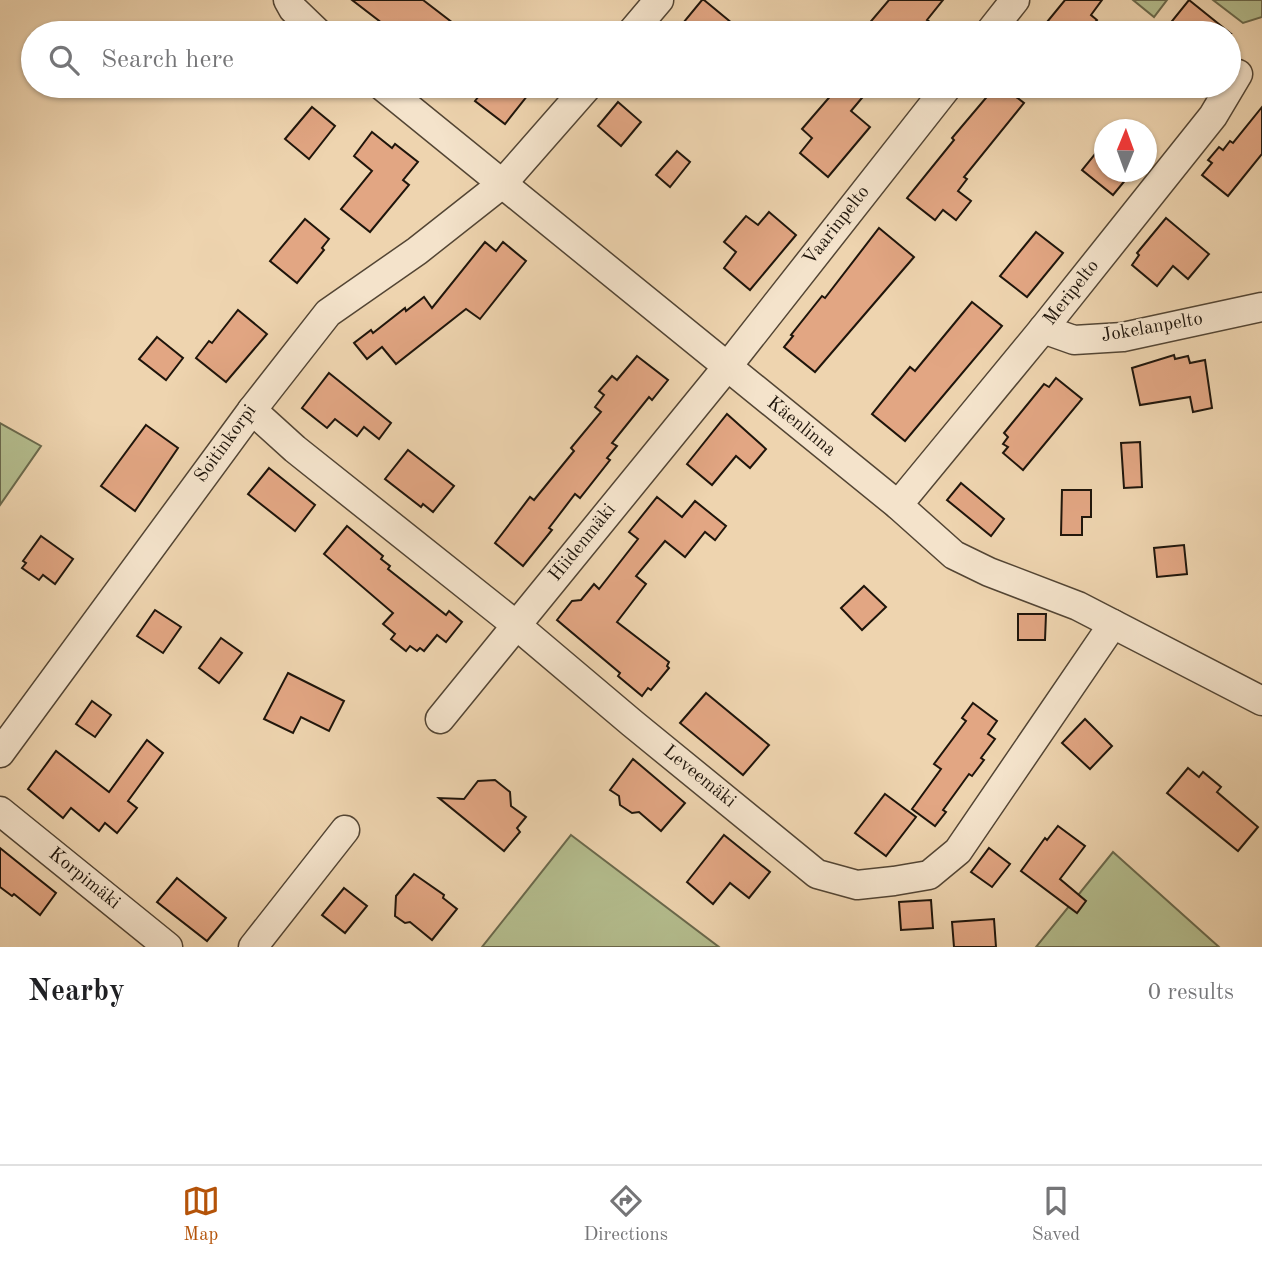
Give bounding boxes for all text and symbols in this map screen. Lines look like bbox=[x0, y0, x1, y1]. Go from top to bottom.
search box bbox=[21, 21, 1241, 98]
icon: search bbox=[45, 41, 83, 79]
text: Search here bbox=[101, 47, 234, 73]
north arrow bbox=[1094, 119, 1157, 182]
street label: Vaarinpelto bbox=[800, 183, 874, 269]
street label: Meripelto bbox=[1041, 257, 1103, 329]
street label: Jokelanpelto bbox=[1100, 310, 1204, 346]
street label: Käenlinna bbox=[763, 394, 840, 461]
street label: Soitinkorpi bbox=[192, 402, 260, 486]
street label: Hiidenmäki bbox=[546, 501, 620, 585]
street label: Leveemäki bbox=[659, 742, 739, 812]
street label: Korpimäki bbox=[45, 845, 123, 913]
text: Nearby bbox=[28, 977, 125, 1007]
text: 0 results bbox=[1148, 981, 1234, 1004]
tab: Map bbox=[182, 1182, 220, 1247]
tab: Directions bbox=[584, 1182, 668, 1247]
tab: Saved bbox=[1032, 1182, 1080, 1247]

